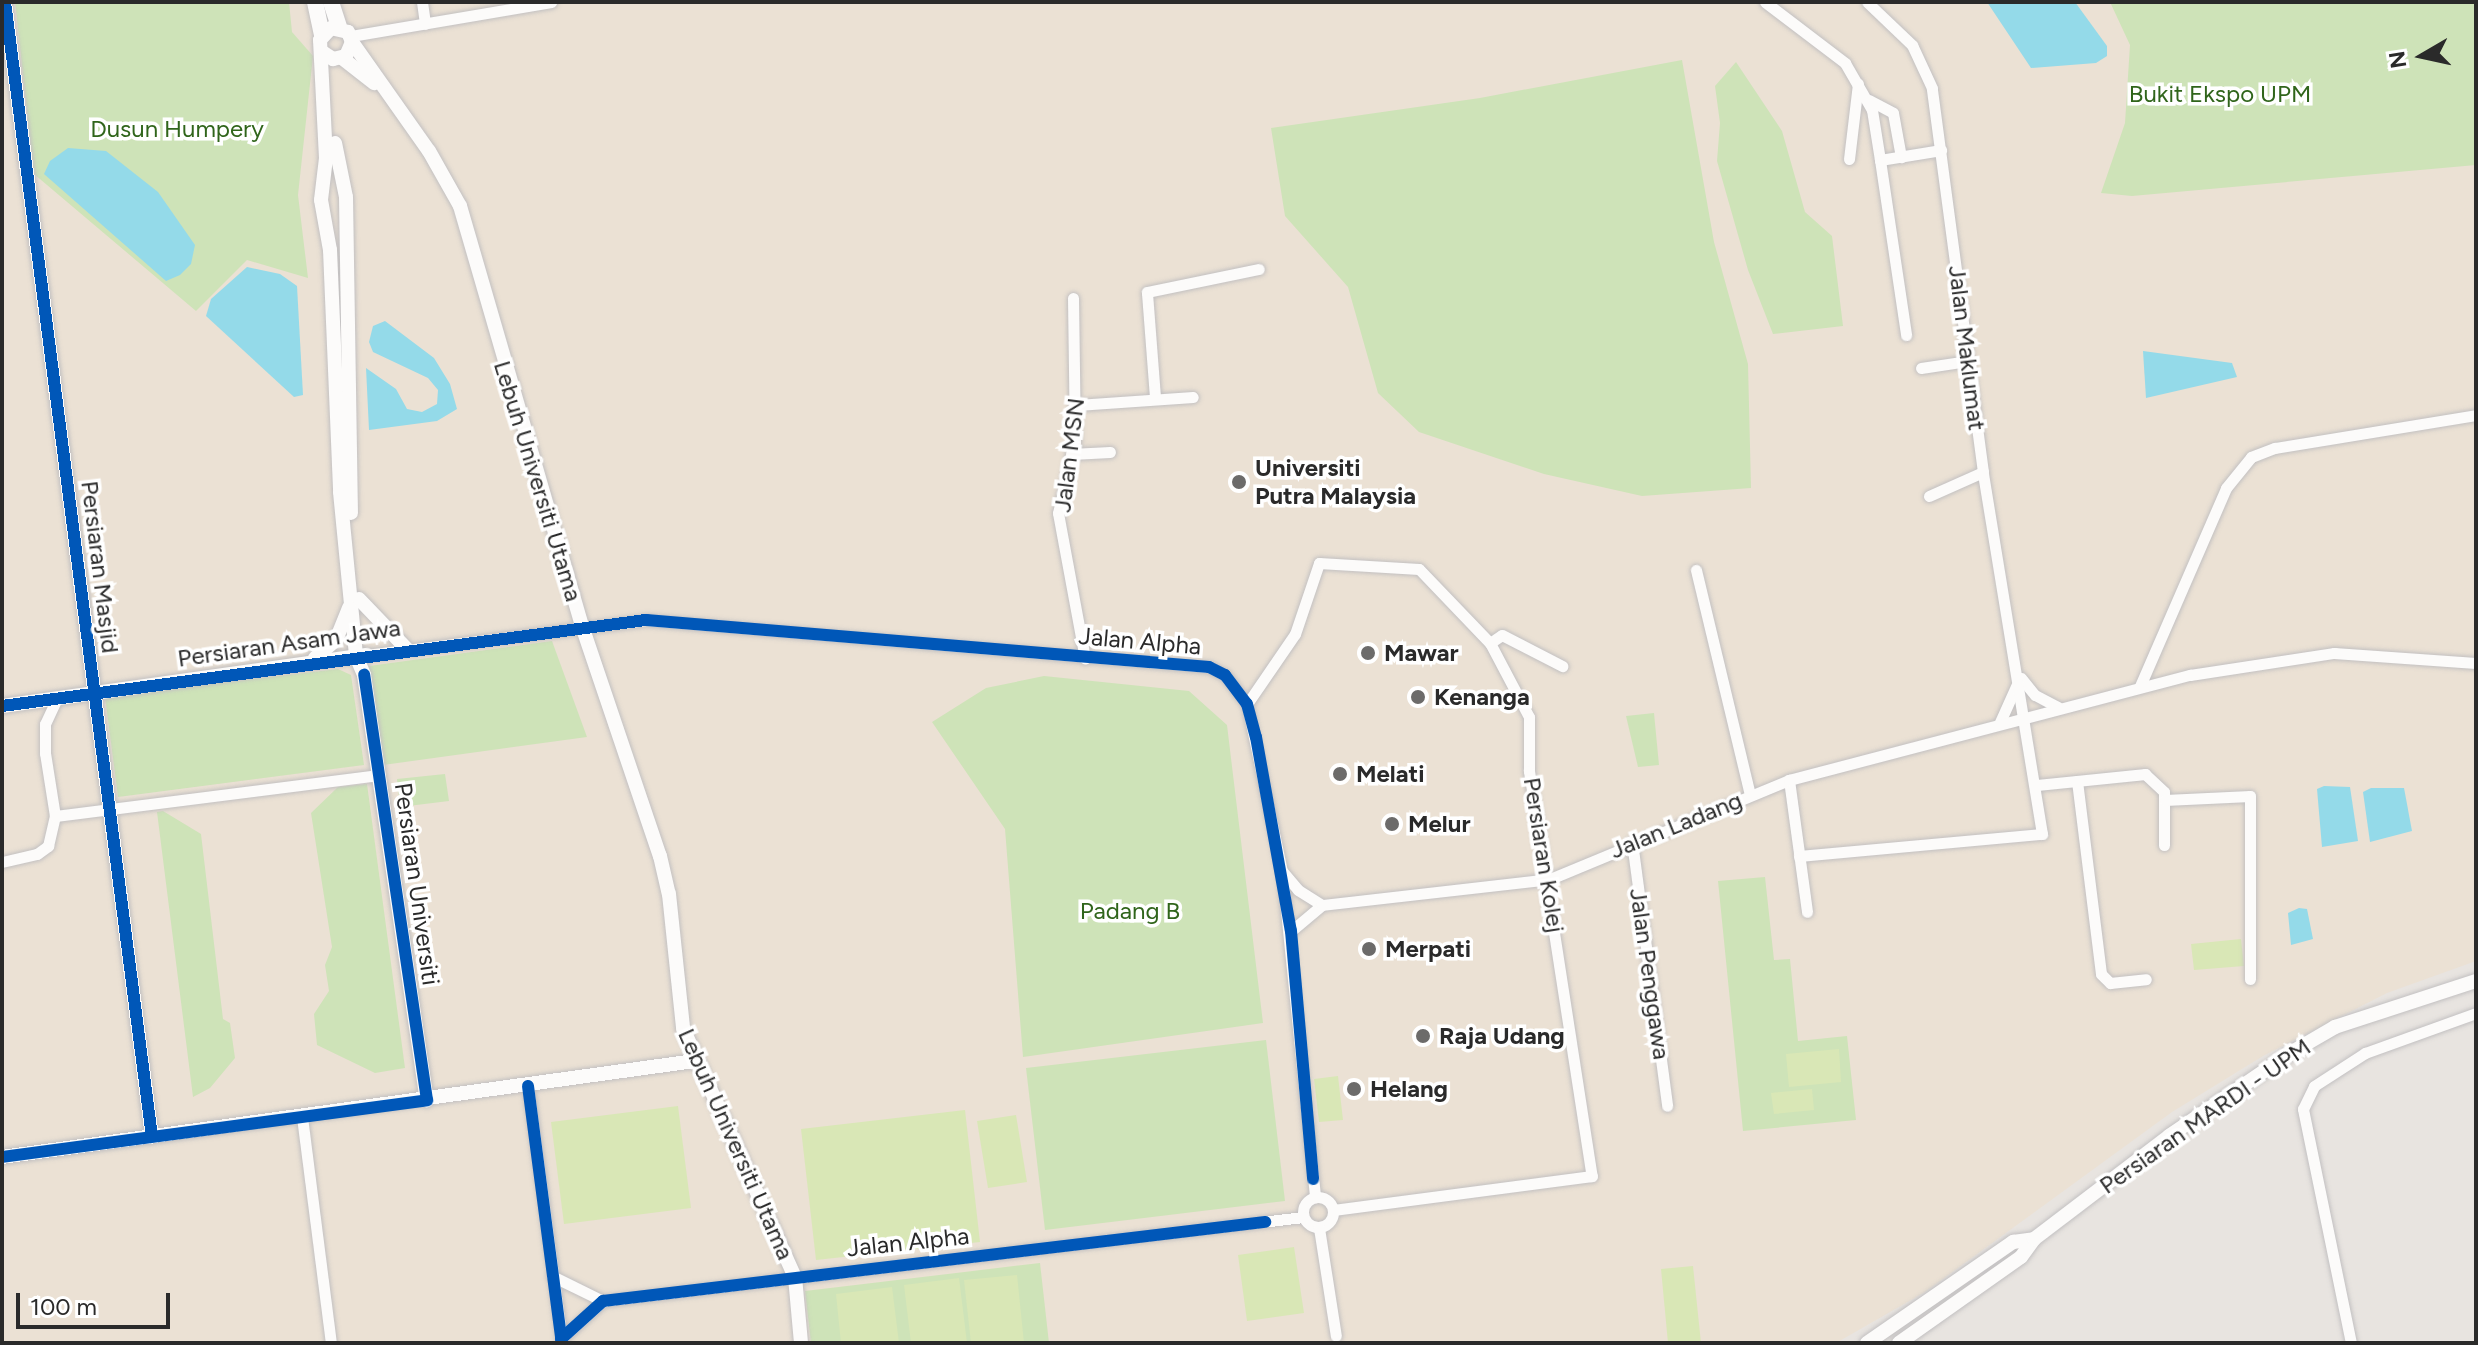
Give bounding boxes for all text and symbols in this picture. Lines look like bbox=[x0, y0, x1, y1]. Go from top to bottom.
north arrow bbox=[2382, 16, 2462, 96]
text: N bbox=[2383, 49, 2412, 70]
park label: Bukit Ekspo UPM bbox=[2129, 80, 2311, 108]
park label: Dusun Humpery bbox=[90, 115, 264, 143]
street label: Jalan Maklumat bbox=[1943, 264, 1991, 432]
street label: Lebuh Universiti Utama bbox=[488, 357, 588, 605]
street label: Jalan MSN bbox=[1048, 396, 1090, 514]
place label: Universiti Putra Malaysia bbox=[1255, 454, 1416, 510]
marker: Universiti Putra Malaysia bbox=[1230, 473, 1248, 491]
street label: Persiaran Masjid bbox=[75, 479, 125, 655]
street label: Persiaran Asam Jawa bbox=[176, 613, 402, 673]
street label: Jalan Alpha bbox=[1078, 621, 1202, 661]
place label: Mawar bbox=[1384, 639, 1459, 667]
marker: Mawar bbox=[1359, 644, 1377, 662]
place label: Kenanga bbox=[1434, 683, 1530, 711]
marker: Kenanga bbox=[1409, 688, 1427, 706]
place label: Melati bbox=[1356, 760, 1424, 788]
marker: Melati bbox=[1331, 765, 1349, 783]
street label: Persiaran Kolej bbox=[1518, 775, 1570, 935]
street label: Persiaran Universiti bbox=[389, 781, 445, 987]
street label: Jalan Ladang bbox=[1606, 785, 1746, 865]
place label: Melur bbox=[1408, 810, 1470, 838]
marker: Melur bbox=[1383, 815, 1401, 833]
street label: Jalan Penggawa bbox=[1624, 887, 1676, 1061]
park label: Padang B bbox=[1080, 897, 1180, 925]
place label: Merpati bbox=[1385, 935, 1471, 963]
marker: Merpati bbox=[1360, 940, 1378, 958]
place label: Raja Udang bbox=[1439, 1022, 1565, 1050]
street label: Lebuh Universiti Utama bbox=[672, 1024, 800, 1264]
marker: Raja Udang bbox=[1414, 1027, 1432, 1045]
street label: Persiaran MARDI - UPM bbox=[2094, 1032, 2316, 1200]
place label: Helang bbox=[1370, 1075, 1448, 1103]
marker: Helang bbox=[1345, 1080, 1363, 1098]
street label: Jalan Alpha bbox=[845, 1221, 971, 1263]
scale bar bbox=[20, 1277, 174, 1327]
text: 100 m bbox=[30, 1292, 97, 1321]

